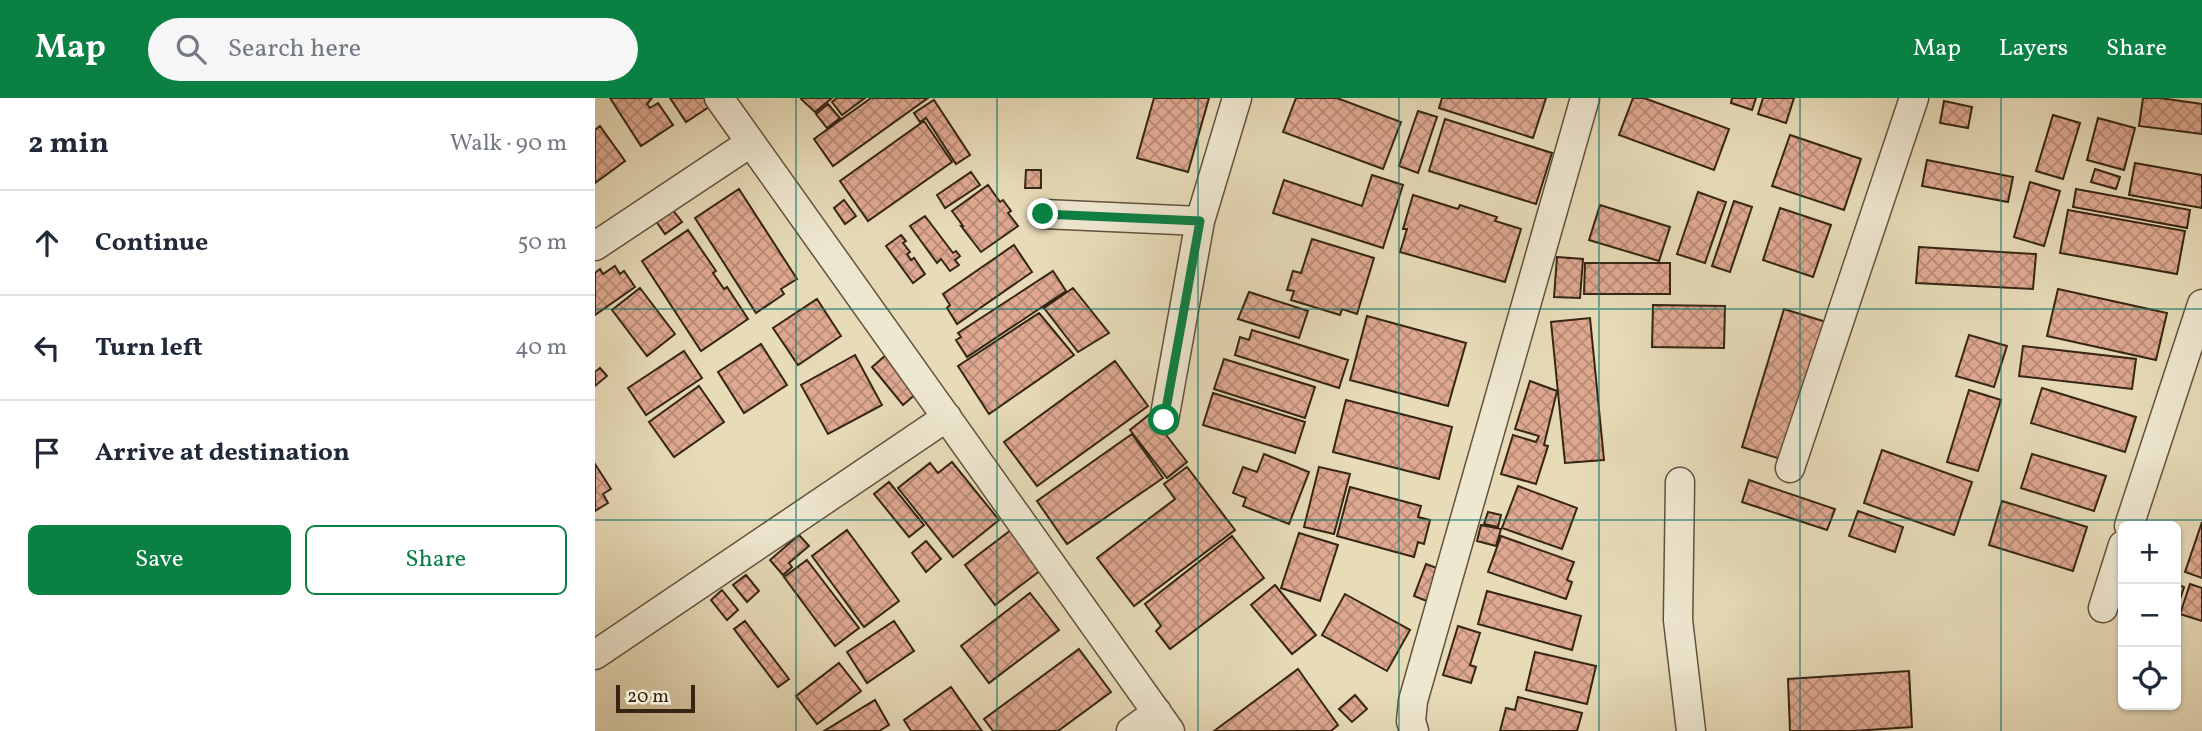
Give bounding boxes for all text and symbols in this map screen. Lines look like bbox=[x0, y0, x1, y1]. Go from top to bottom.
search box bbox=[148, 18, 638, 81]
text: Map bbox=[35, 26, 106, 72]
icon: search bbox=[172, 30, 210, 68]
text: Search here bbox=[228, 31, 361, 67]
text: Map bbox=[1913, 32, 1961, 66]
text: Layers bbox=[1999, 32, 2068, 66]
text: Share bbox=[2106, 32, 2167, 66]
text: 2 min bbox=[28, 123, 109, 165]
text: Walk · 90 m bbox=[450, 128, 567, 160]
route end bbox=[1027, 198, 1058, 229]
icon: ahead bbox=[28, 224, 66, 262]
text: Continue bbox=[95, 225, 208, 261]
text: 50 m bbox=[518, 227, 567, 259]
icon: left bbox=[28, 329, 66, 367]
text: Turn left bbox=[95, 330, 203, 366]
text: 40 m bbox=[515, 332, 567, 364]
route start bbox=[1148, 404, 1179, 435]
icon: arrive bbox=[28, 434, 66, 472]
text: Arrive at destination bbox=[95, 435, 350, 471]
map controls bbox=[2118, 521, 2181, 710]
button: + bbox=[2118, 521, 2181, 584]
button: Save bbox=[28, 525, 291, 595]
button: Share bbox=[305, 525, 567, 595]
button: − bbox=[2118, 584, 2181, 647]
button: locate bbox=[2118, 647, 2181, 710]
scale bar bbox=[616, 682, 695, 714]
text: 20 m bbox=[627, 684, 669, 710]

